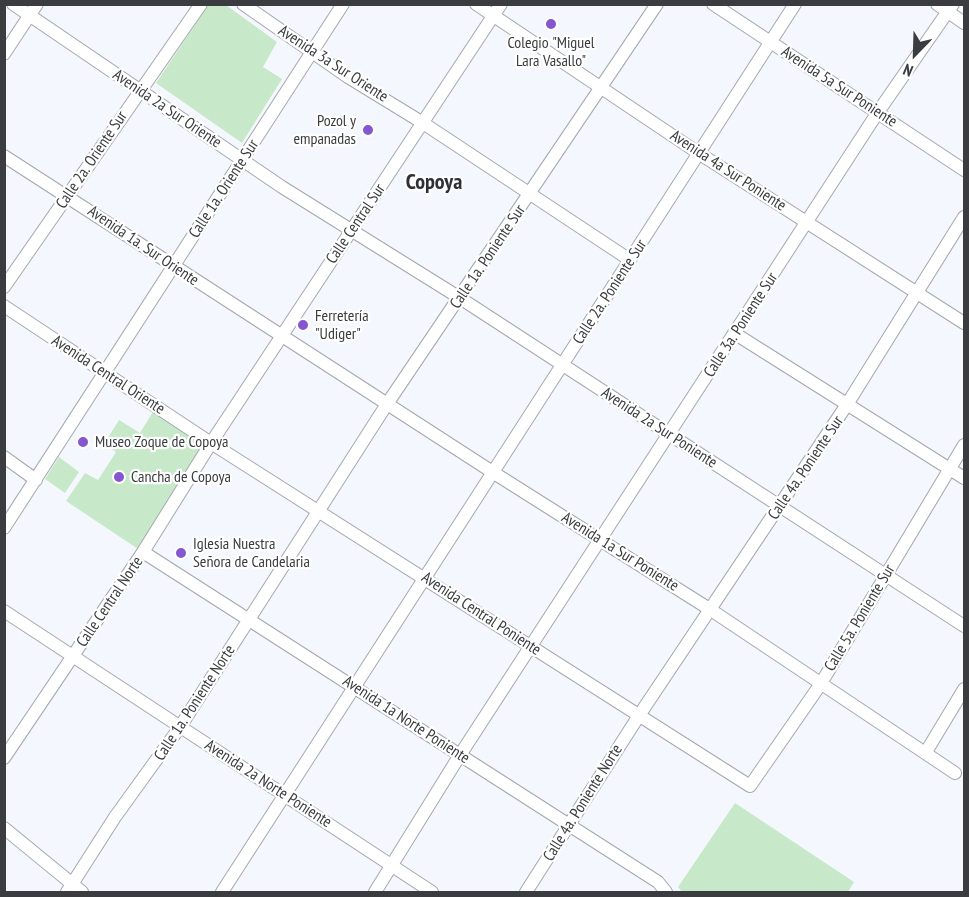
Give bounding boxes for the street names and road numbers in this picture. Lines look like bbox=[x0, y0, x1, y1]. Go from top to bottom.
street label: Avenida 3a Sur Oriente bbox=[275, 21, 391, 107]
street label: Avenida 5a Sur Poniente bbox=[777, 42, 901, 132]
street label: Avenida 2a Sur Oriente bbox=[109, 66, 225, 152]
street label: Calle 2a. Oriente Sur bbox=[52, 108, 132, 212]
street label: Avenida 4a Sur Poniente bbox=[666, 126, 790, 216]
street label: Calle 1a. Oriente Sur bbox=[185, 136, 263, 242]
street label: Calle Central Sur bbox=[322, 181, 390, 267]
street label: Calle 1a. Poniente Sur bbox=[446, 201, 530, 313]
street label: Avenida 1a. Sur Oriente bbox=[84, 202, 202, 290]
street label: Calle 2a. Poniente Sur bbox=[569, 236, 651, 348]
street label: Calle 3a. Poniente Sur bbox=[700, 269, 782, 381]
street label: Avenida Central Oriente bbox=[48, 331, 168, 419]
street label: Avenida 2a Sur Poniente bbox=[597, 383, 721, 473]
street label: Calle 4a. Poniente Sur bbox=[764, 412, 848, 524]
street label: Avenida 1a Sur Poniente bbox=[558, 508, 682, 596]
street label: Calle Central Norte bbox=[73, 553, 147, 651]
street label: Calle 5a. Poniente Sur bbox=[821, 561, 899, 675]
street label: Avenida Central Poniente bbox=[418, 568, 544, 660]
street label: Calle 1a. Poniente Norte bbox=[150, 642, 240, 764]
street label: Avenida 1a Norte Poniente bbox=[339, 672, 473, 768]
street label: Avenida 2a Norte Poniente bbox=[201, 736, 335, 832]
street label: Calle 4a. Poniente Norte bbox=[539, 741, 627, 865]

